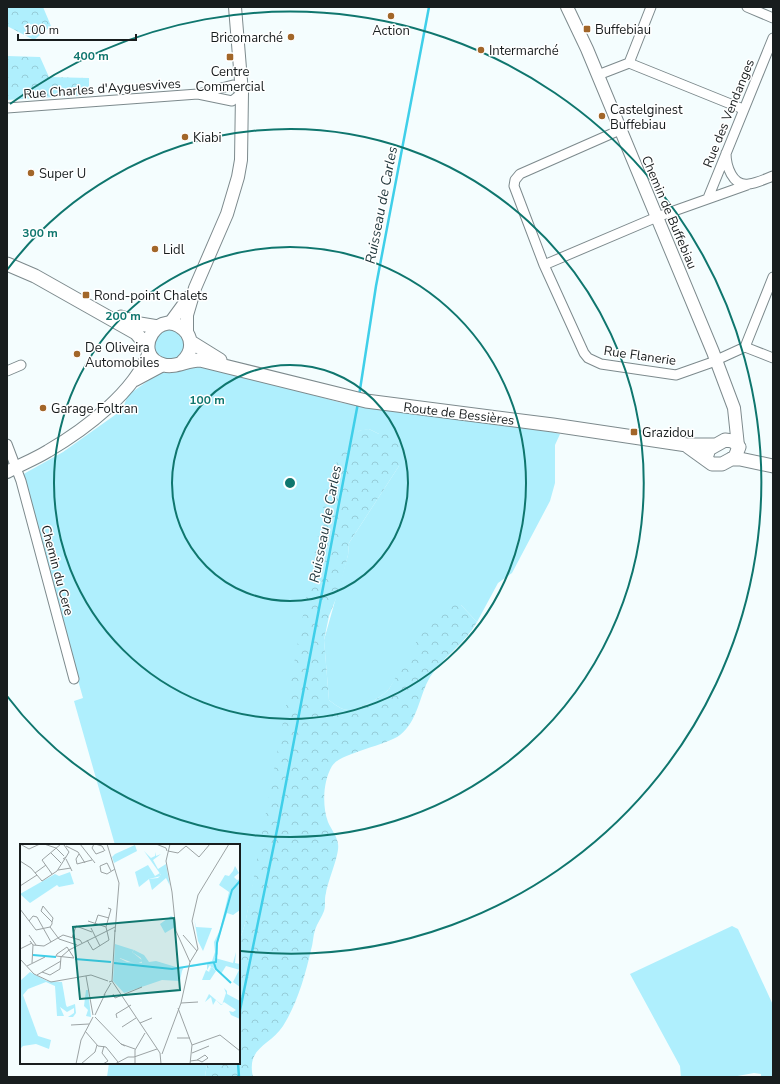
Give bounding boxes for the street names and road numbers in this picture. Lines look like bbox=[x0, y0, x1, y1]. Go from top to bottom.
street label: Rue des Vendanges bbox=[699, 56, 759, 170]
street label: Rue Charles d'Ayguesvives bbox=[23, 75, 181, 103]
street label: Chemin de Buffebiau bbox=[637, 153, 701, 272]
street label: Rue Flanerie bbox=[602, 342, 677, 370]
street label: Route de Bessières bbox=[402, 398, 515, 430]
street label: Chemin du Cere bbox=[36, 523, 78, 618]

